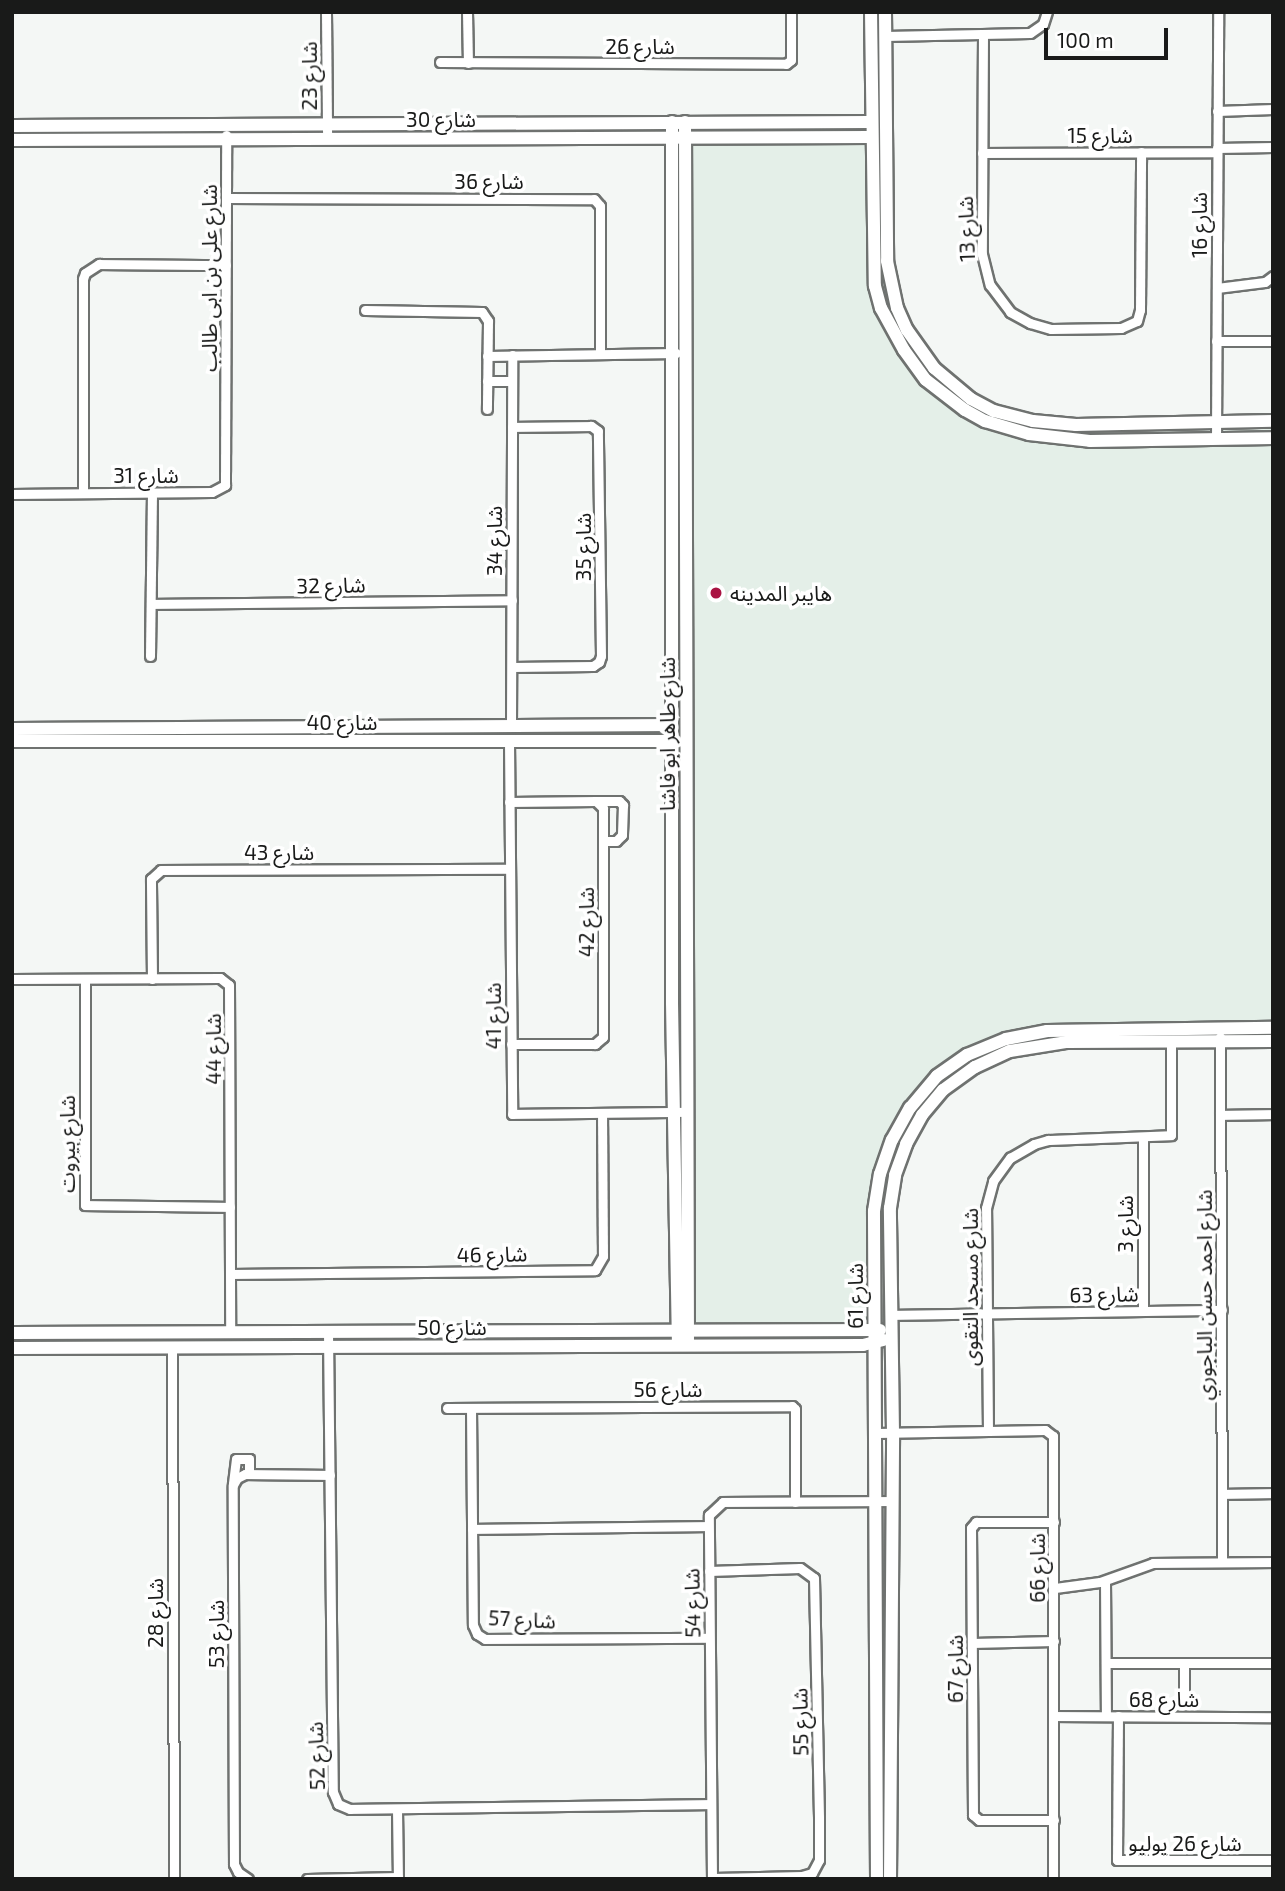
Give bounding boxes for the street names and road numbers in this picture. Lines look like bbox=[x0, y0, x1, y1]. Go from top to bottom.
street label: شارع 26 bbox=[605, 33, 675, 59]
street label: شارع 23 bbox=[296, 41, 322, 111]
street label: شارع 30 bbox=[406, 106, 476, 132]
street label: شارع 15 bbox=[1067, 122, 1133, 148]
street label: شارع 36 bbox=[454, 168, 524, 194]
street label: شارع على بن ابى طالب bbox=[196, 184, 222, 372]
street label: شارع 16 bbox=[1186, 192, 1212, 258]
street label: شارع 13 bbox=[952, 196, 980, 262]
street label: شارع 31 bbox=[113, 462, 179, 488]
street label: شارع 34 bbox=[481, 506, 507, 576]
street label: شارع 35 bbox=[570, 513, 596, 581]
street label: شارع 32 bbox=[296, 572, 366, 598]
street label: شارع طاهر ابو فاشا bbox=[654, 657, 680, 811]
street label: شارع 40 bbox=[306, 709, 378, 735]
street label: شارع 43 bbox=[244, 839, 314, 865]
street label: شارع 42 bbox=[573, 887, 599, 957]
street label: شارع 41 bbox=[480, 983, 506, 1049]
street label: شارع 44 bbox=[200, 1013, 226, 1085]
street label: شارع بيروت bbox=[54, 1095, 80, 1193]
street label: شارع احمد حسن الباجوري bbox=[1191, 1190, 1217, 1400]
street label: شارع 3 bbox=[1112, 1195, 1138, 1253]
street label: شارع مسجد التقوى bbox=[957, 1208, 983, 1366]
street label: شارع 46 bbox=[457, 1241, 527, 1267]
street label: شارع 61 bbox=[842, 1263, 868, 1329]
street label: شارع 63 bbox=[1069, 1281, 1139, 1307]
street label: شارع 50 bbox=[417, 1314, 487, 1340]
street label: شارع 56 bbox=[634, 1376, 702, 1402]
street label: شارع 66 bbox=[1024, 1533, 1050, 1603]
street label: شارع 54 bbox=[679, 1568, 705, 1638]
street label: شارع 28 bbox=[142, 1578, 168, 1648]
street label: شارع 53 bbox=[203, 1600, 229, 1668]
street label: شارع 57 bbox=[488, 1605, 556, 1633]
street label: شارع 67 bbox=[942, 1635, 968, 1703]
street label: شارع 68 bbox=[1129, 1686, 1199, 1712]
street label: شارع 55 bbox=[787, 1688, 813, 1756]
street label: شارع 52 bbox=[302, 1721, 330, 1791]
street label: شارع 26 يوليو bbox=[1128, 1830, 1242, 1856]

